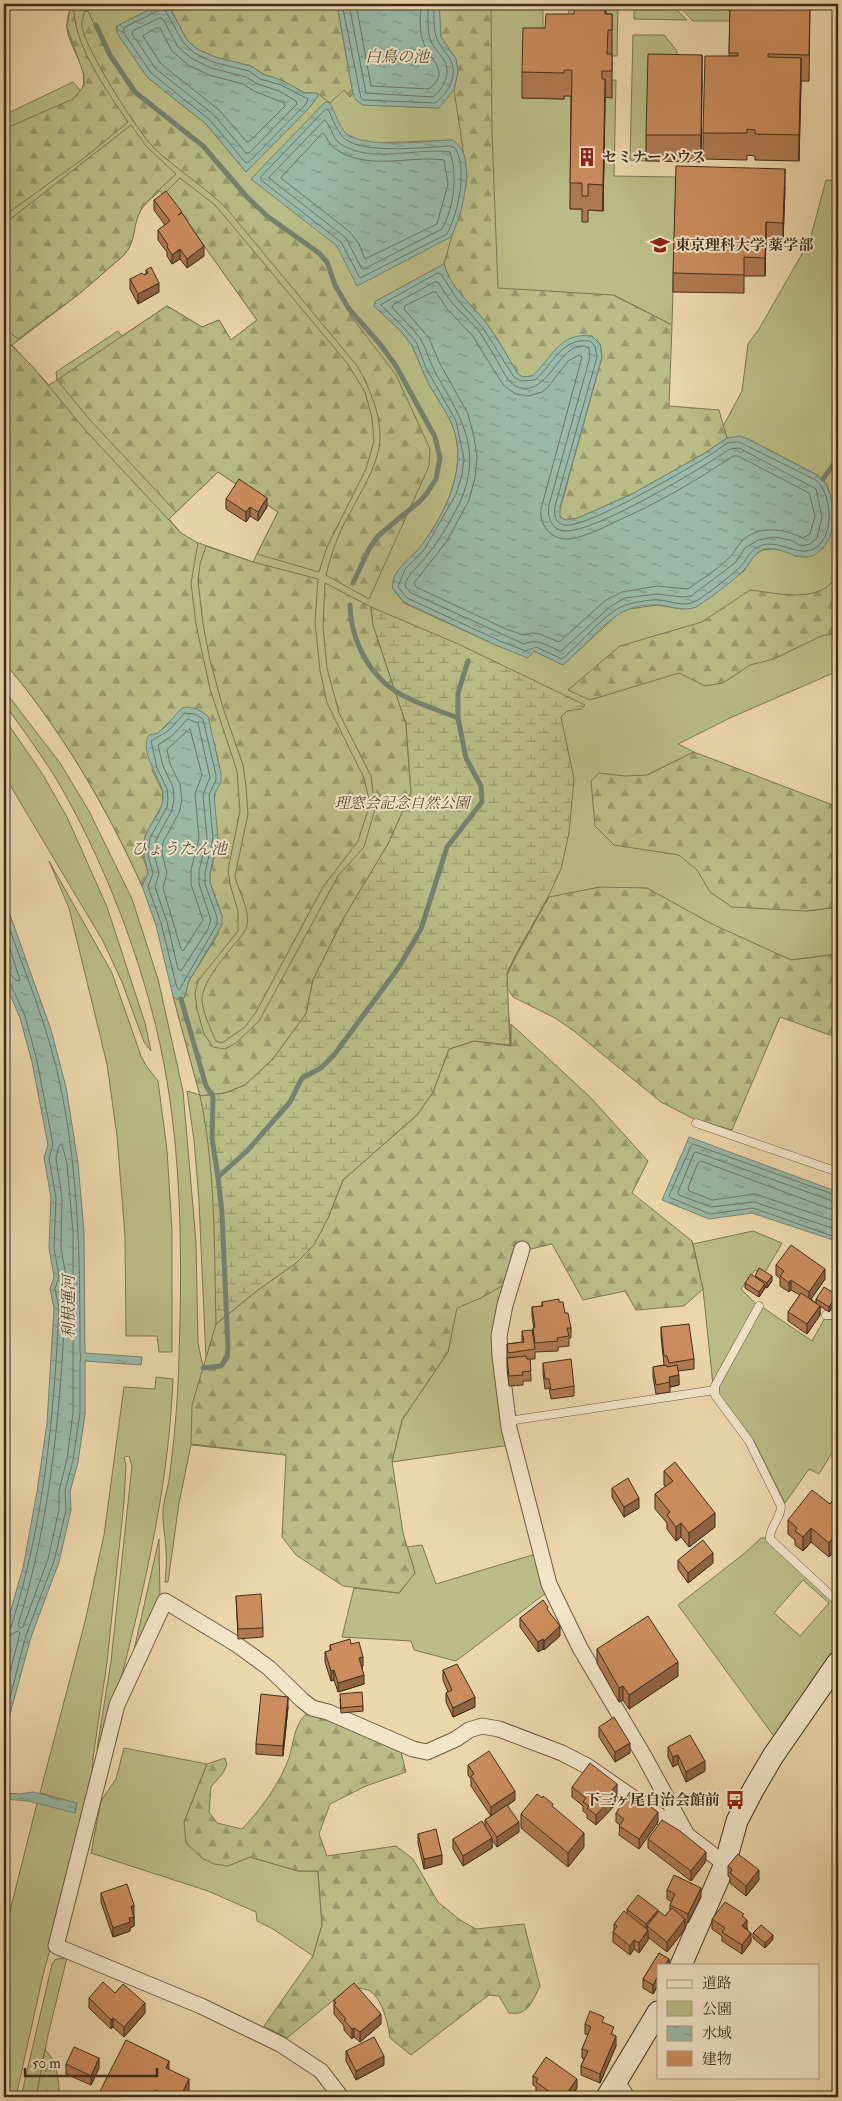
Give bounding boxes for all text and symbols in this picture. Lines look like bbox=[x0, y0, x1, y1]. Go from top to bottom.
water label: 白鳥の池 bbox=[365, 47, 431, 67]
building icon: セミナーハウス bbox=[576, 146, 598, 168]
place label: セミナーハウス bbox=[602, 148, 706, 167]
school or university icon: 東京理科大学 薬学部 bbox=[649, 234, 671, 256]
place label: 東京理科大学 薬学部 bbox=[675, 236, 814, 255]
park label: 理窓会記念自然公園 bbox=[334, 794, 472, 813]
water label: ひょうたん池 bbox=[131, 839, 229, 859]
water label: 利根運河 bbox=[59, 1272, 79, 1339]
bus stop icon: 下三ヶ尾自治会館前 bbox=[724, 1789, 746, 1811]
place label: 下三ヶ尾自治会館前 bbox=[585, 1791, 720, 1810]
legend bbox=[657, 1964, 820, 2078]
text: 道路 bbox=[702, 1974, 732, 1993]
text: 公園 bbox=[702, 2000, 732, 2019]
text: 水域 bbox=[702, 2024, 732, 2043]
scale bar bbox=[25, 2046, 158, 2078]
text: 建物 bbox=[702, 2050, 732, 2069]
text: 50 m bbox=[32, 2054, 61, 2073]

